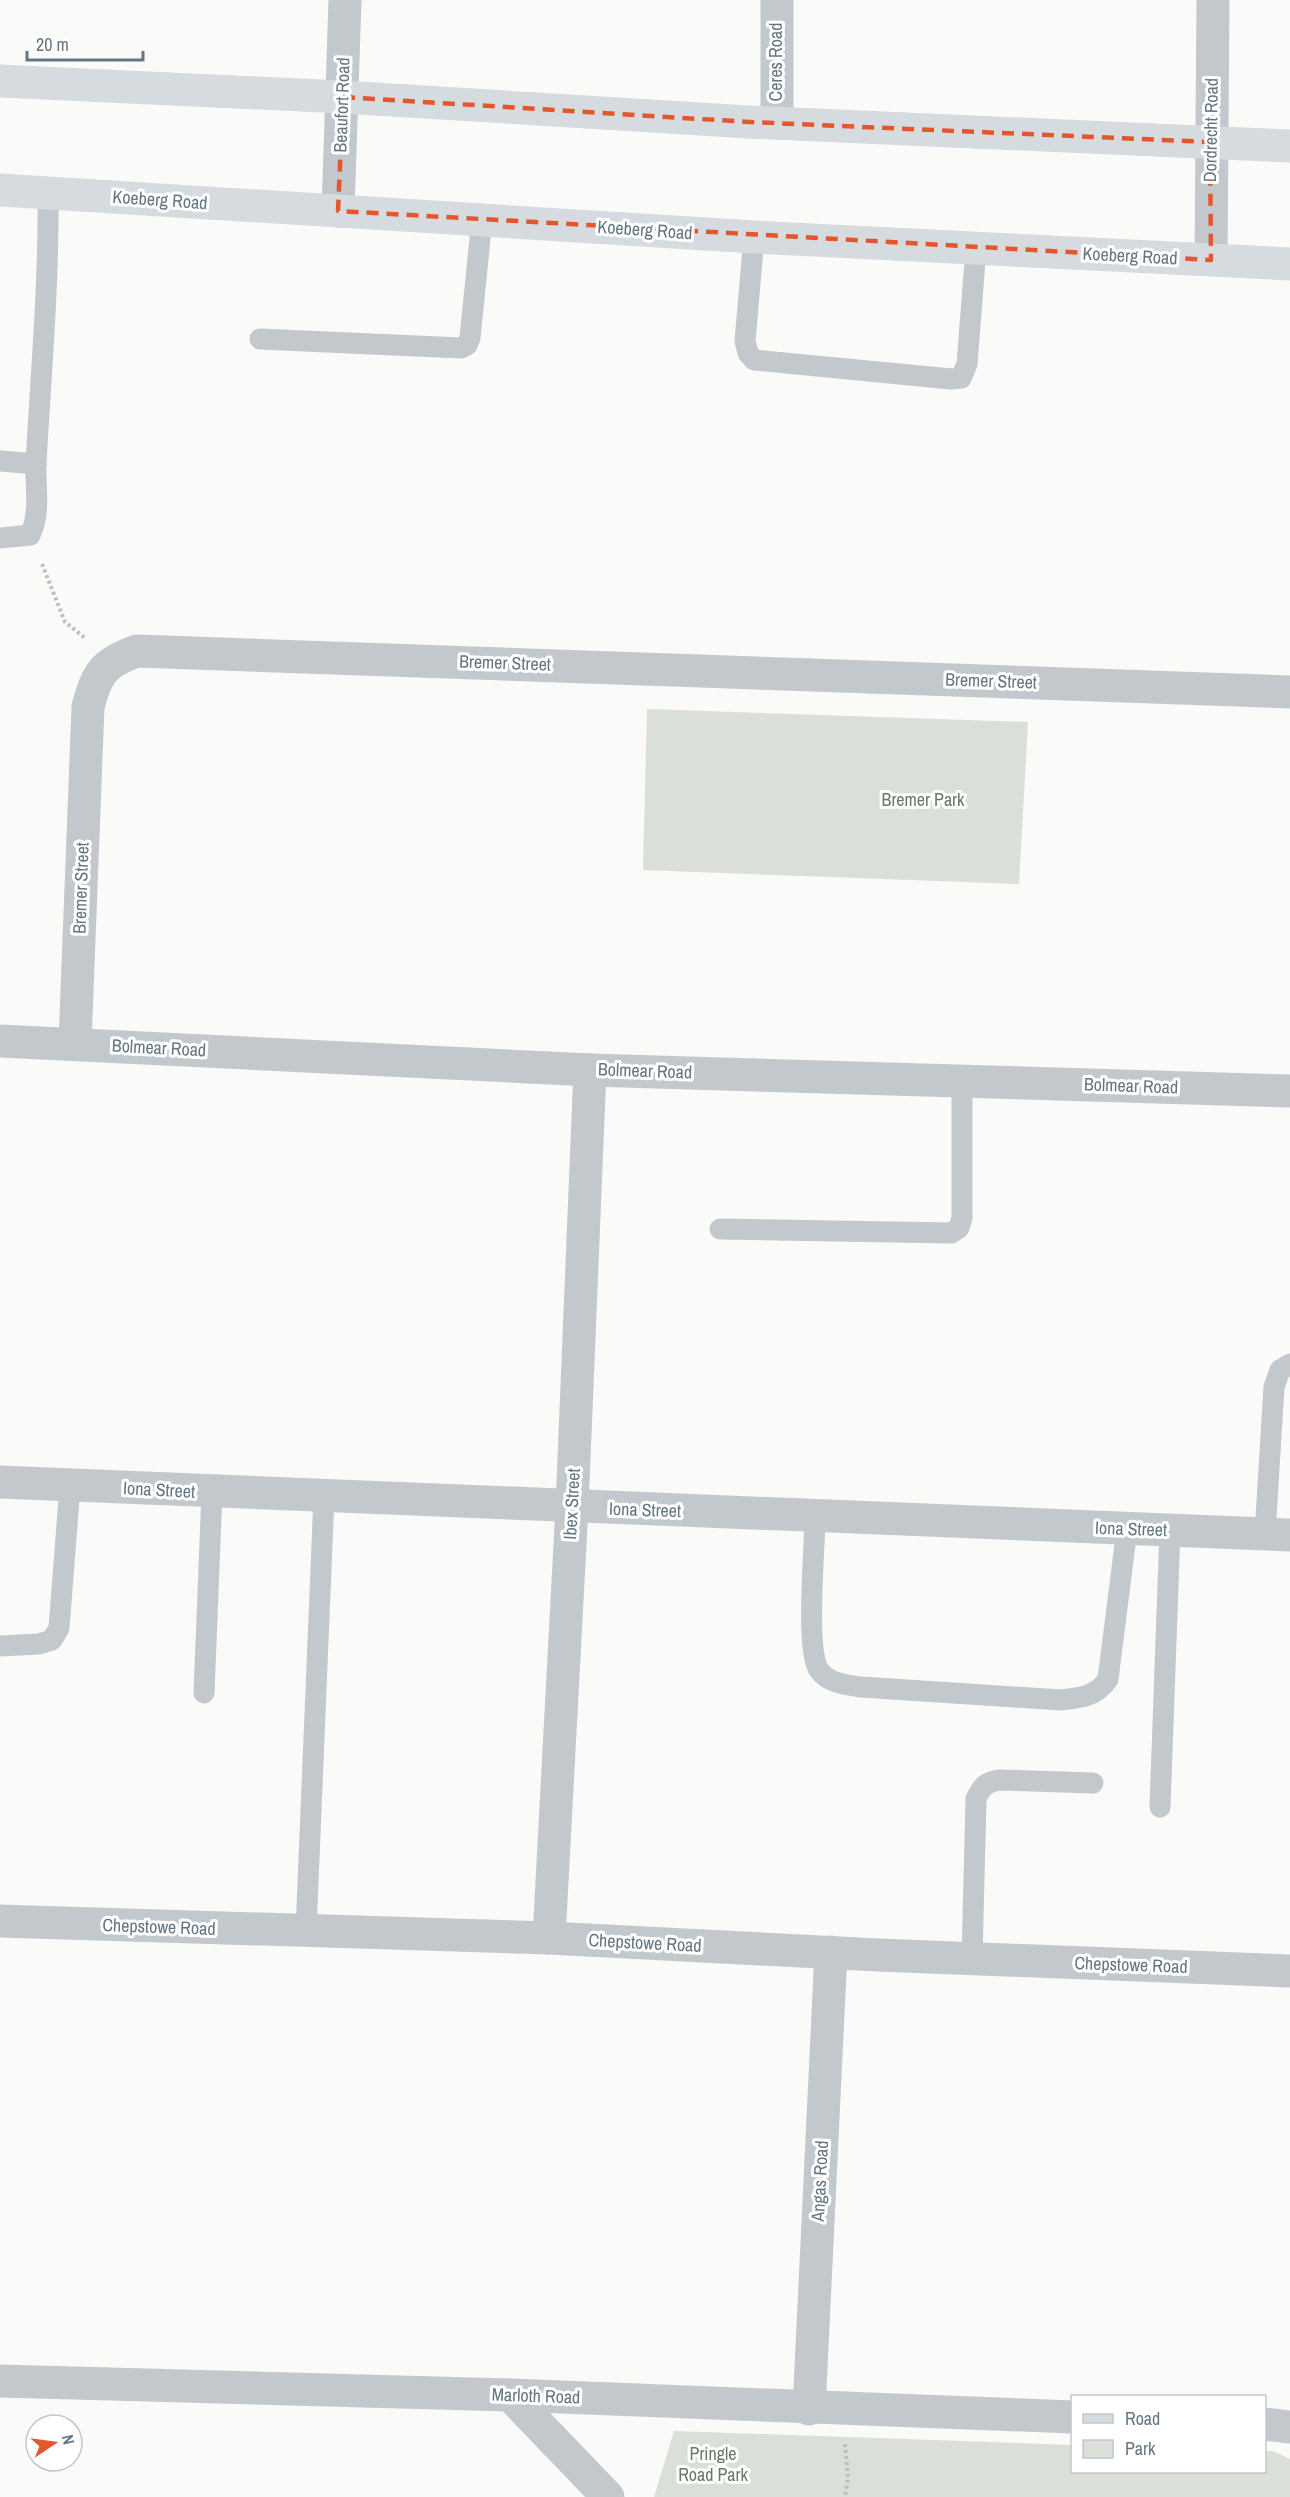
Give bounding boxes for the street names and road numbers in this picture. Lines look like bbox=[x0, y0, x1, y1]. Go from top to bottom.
street label: Ceres Road bbox=[763, 23, 788, 101]
street label: Beaufort Road bbox=[327, 57, 356, 153]
street label: Dordrecht Road bbox=[1197, 78, 1224, 182]
street label: Koeberg Road bbox=[112, 184, 208, 215]
street label: Koeberg Road bbox=[597, 214, 693, 245]
street label: Koeberg Road bbox=[1082, 241, 1178, 270]
street label: Bremer Street bbox=[459, 648, 551, 677]
street label: Bremer Street bbox=[945, 666, 1037, 695]
street label: Bremer Street bbox=[66, 842, 95, 934]
street label: Bolmear Road bbox=[111, 1033, 207, 1062]
street label: Bolmear Road bbox=[597, 1056, 693, 1085]
street label: Bolmear Road bbox=[1083, 1071, 1179, 1100]
street label: Ibex Street bbox=[557, 1468, 586, 1540]
street label: Iona Street bbox=[122, 1475, 196, 1504]
street label: Iona Street bbox=[608, 1496, 682, 1523]
street label: Iona Street bbox=[1094, 1515, 1168, 1542]
street label: Chepstowe Road bbox=[102, 1912, 216, 1941]
street label: Chepstowe Road bbox=[588, 1927, 702, 1958]
street label: Chepstowe Road bbox=[1074, 1950, 1188, 1979]
street label: Angas Road bbox=[805, 2140, 834, 2223]
street label: Marloth Road bbox=[491, 2381, 581, 2410]

